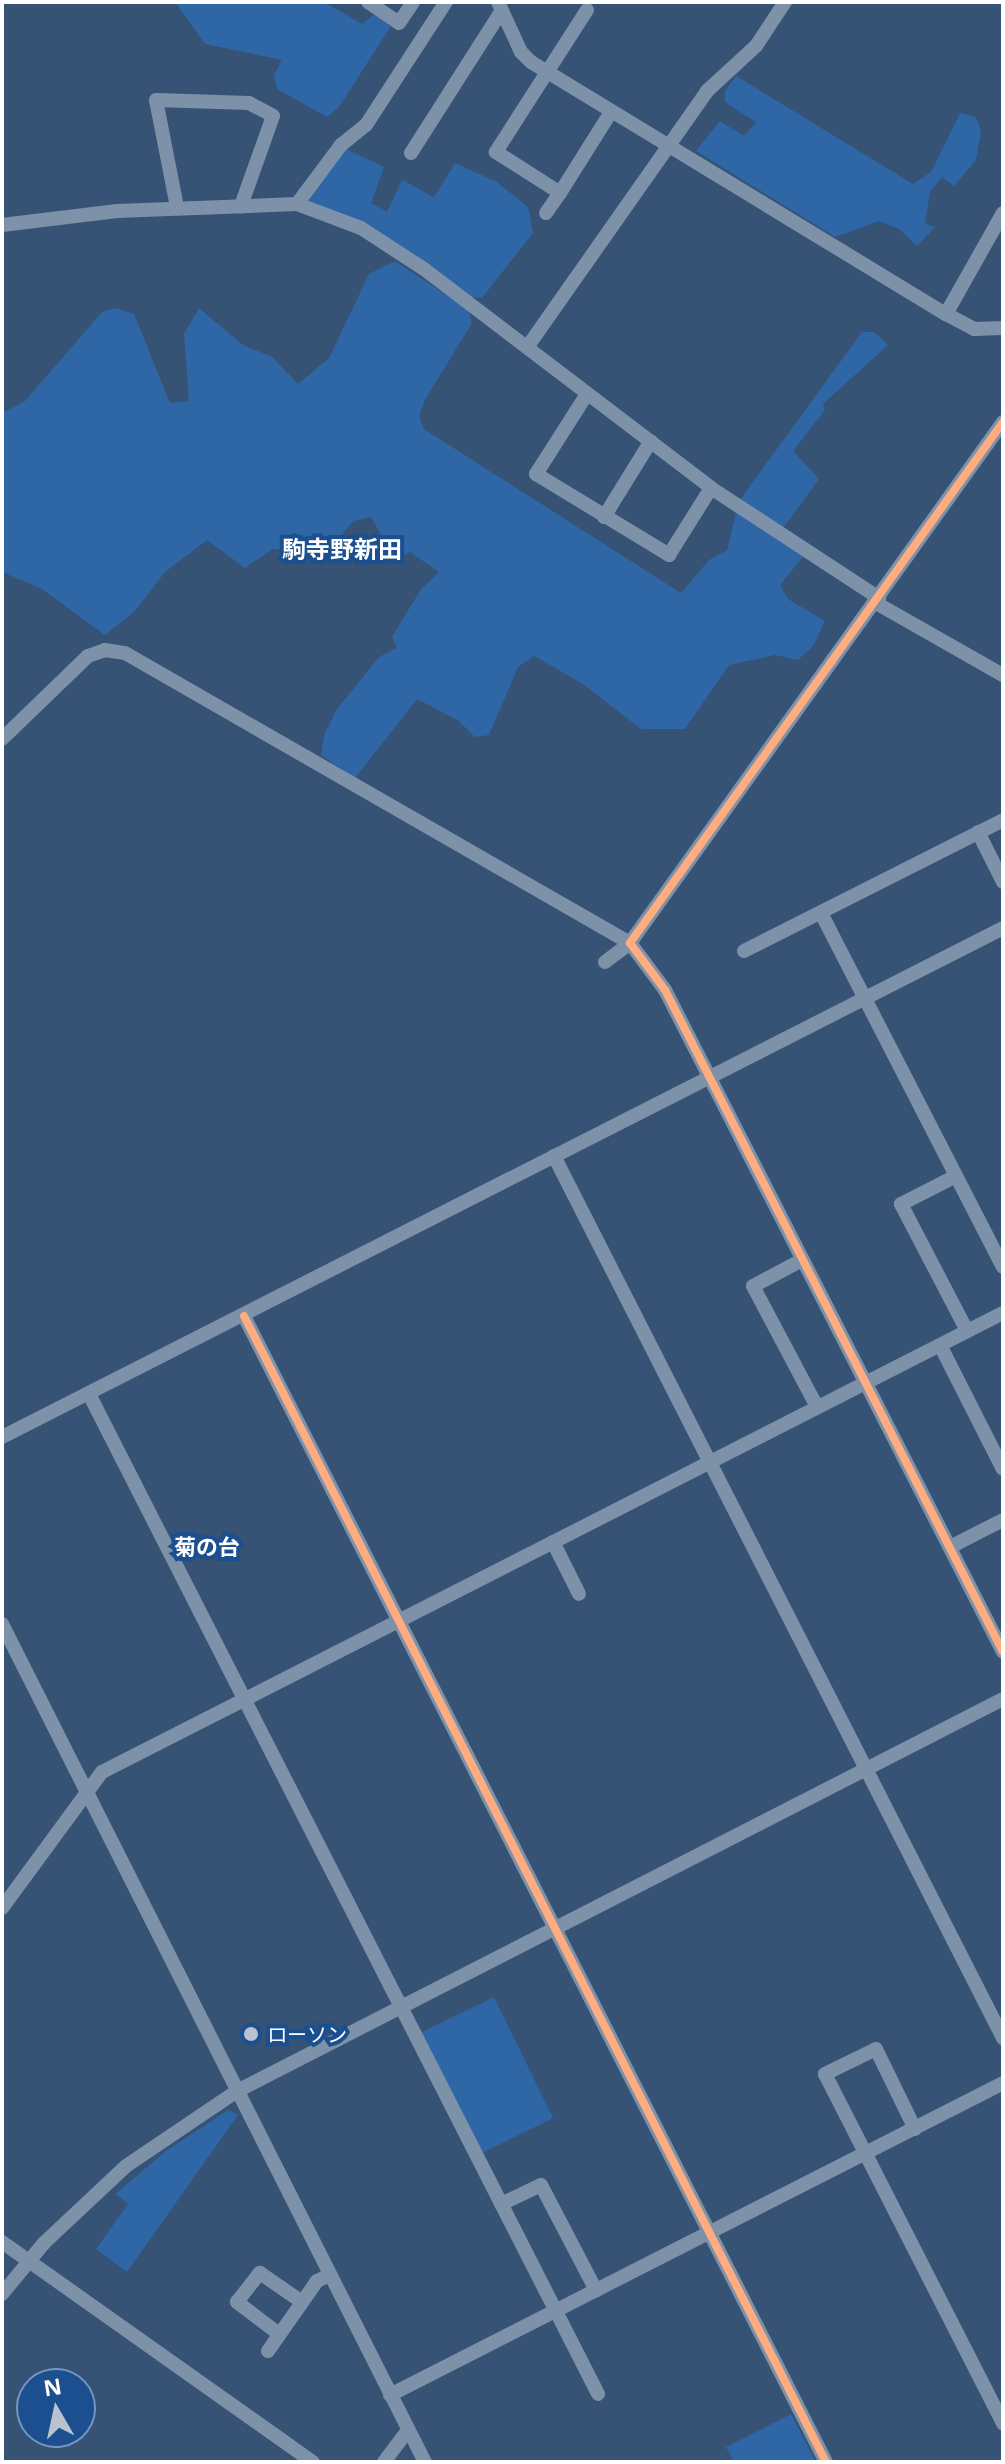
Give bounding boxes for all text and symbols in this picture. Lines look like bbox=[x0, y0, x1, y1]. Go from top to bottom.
district label: 駒寺野新田 bbox=[282, 535, 402, 563]
district label: 菊の台 bbox=[174, 1534, 240, 1560]
place label: ローソン bbox=[267, 2022, 347, 2046]
marker: ローソン bbox=[242, 2025, 260, 2043]
north arrow bbox=[16, 2368, 96, 2448]
text: N bbox=[41, 2370, 64, 2402]

